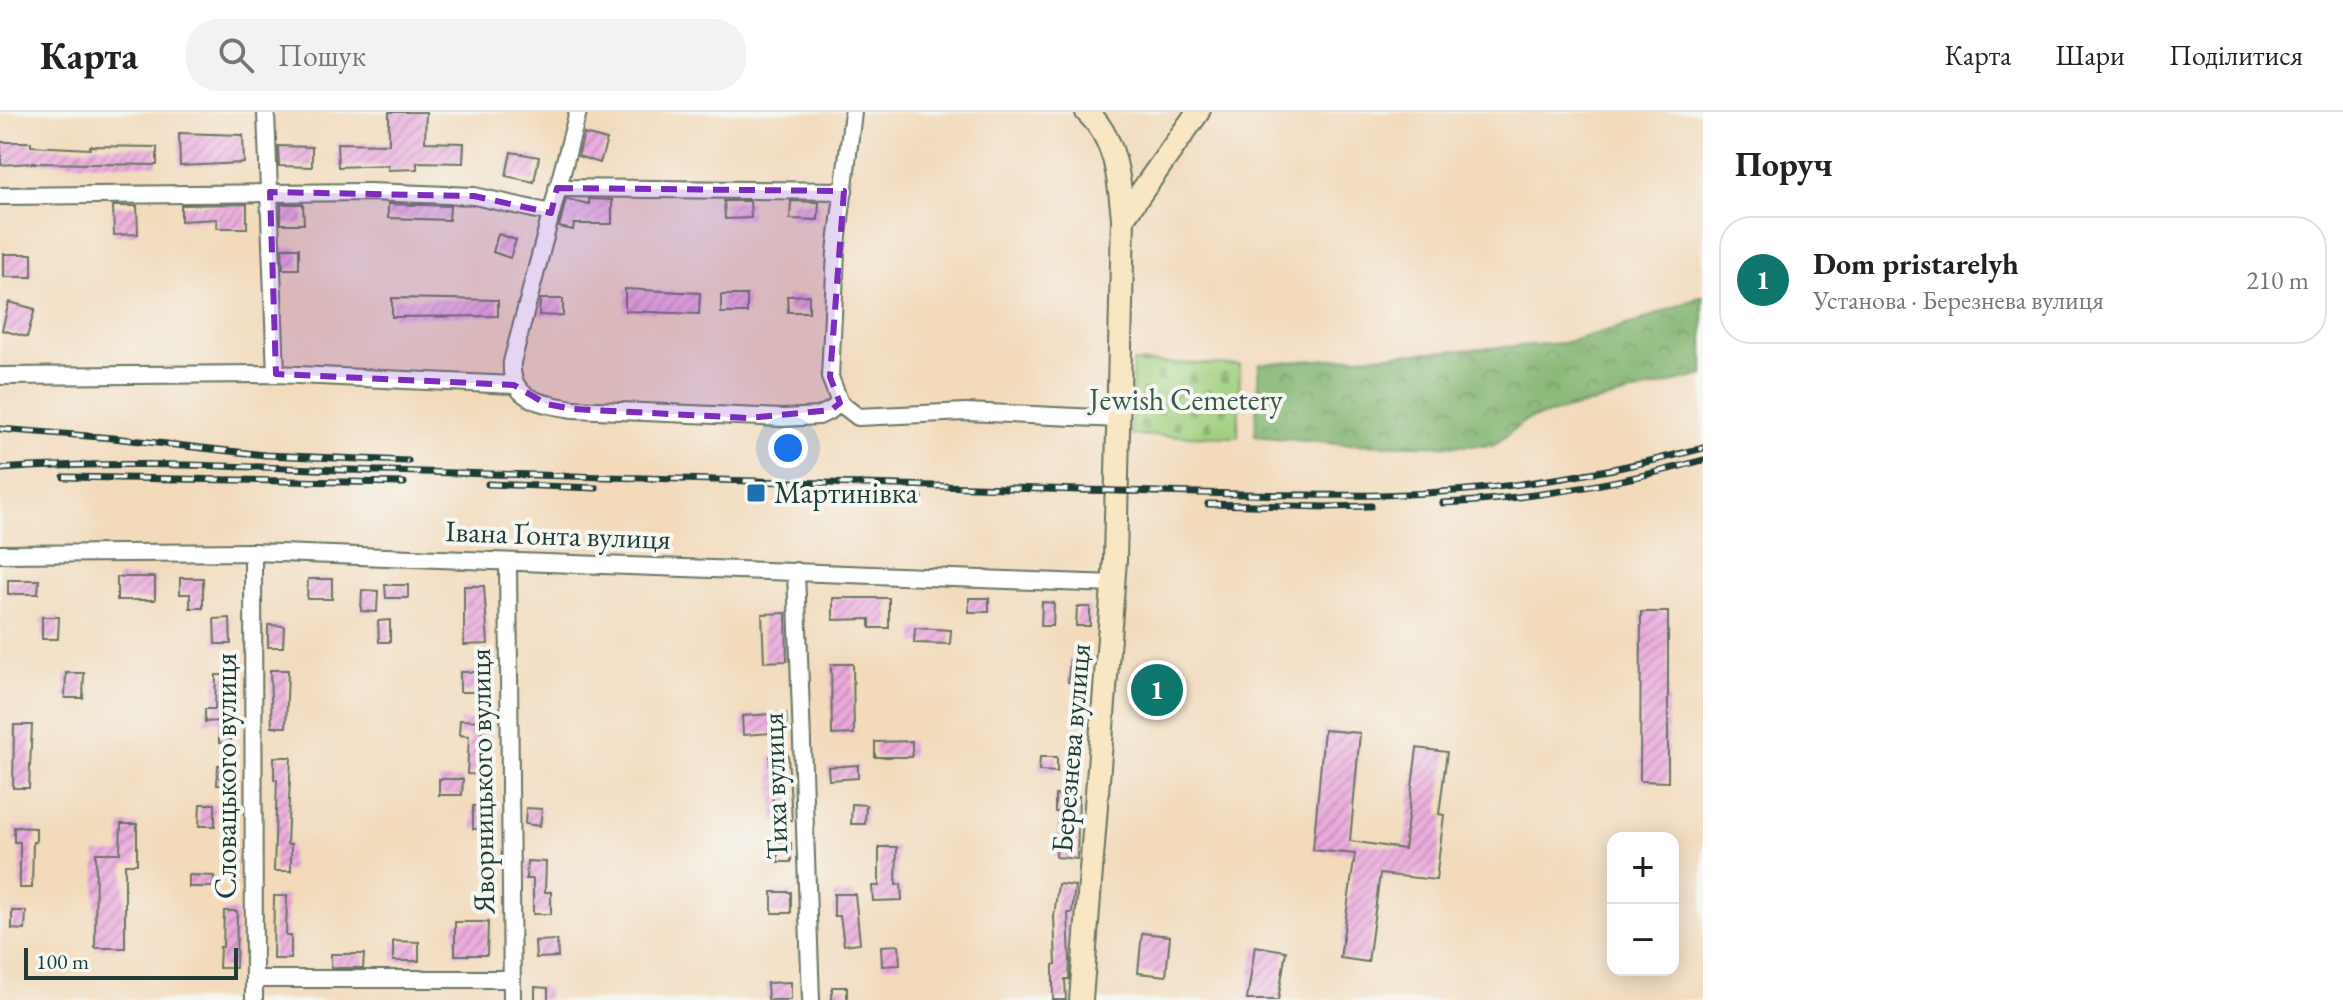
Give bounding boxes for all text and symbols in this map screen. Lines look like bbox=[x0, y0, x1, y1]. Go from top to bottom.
search box bbox=[186, 19, 746, 91]
text: Карта bbox=[40, 31, 138, 80]
icon: search bbox=[214, 33, 258, 77]
text: Пошук bbox=[278, 36, 366, 75]
text: Карта bbox=[1945, 37, 2011, 73]
text: Шари bbox=[2055, 37, 2125, 73]
text: Поділитися bbox=[2169, 37, 2303, 73]
text: Поруч bbox=[1735, 142, 1833, 186]
text: Dom pristarelyh bbox=[1813, 244, 2019, 283]
text: 1 bbox=[1756, 263, 1770, 297]
text: 210 m bbox=[2246, 263, 2309, 297]
text: Установа · Березнева вулиця bbox=[1813, 283, 2104, 317]
park label: Jewish Cemetery bbox=[1086, 380, 1283, 419]
your location bbox=[768, 428, 808, 468]
place label: Мартинівка bbox=[774, 473, 918, 512]
marker: Мартинівка bbox=[745, 482, 767, 504]
street label: Івана Ґонта вулиця bbox=[445, 511, 671, 558]
street label: Березнева вулиця bbox=[1042, 642, 1099, 854]
street label: Яворницького вулиця bbox=[460, 648, 503, 915]
street label: Словацького вулиця bbox=[206, 653, 245, 899]
pin: 1 bbox=[1131, 660, 1183, 720]
street label: Тиха вулиця bbox=[752, 712, 797, 860]
map controls bbox=[1607, 832, 1679, 976]
button: + bbox=[1607, 832, 1679, 904]
button: − bbox=[1607, 904, 1679, 976]
scale bar bbox=[24, 944, 238, 980]
text: 100 m bbox=[36, 947, 89, 976]

